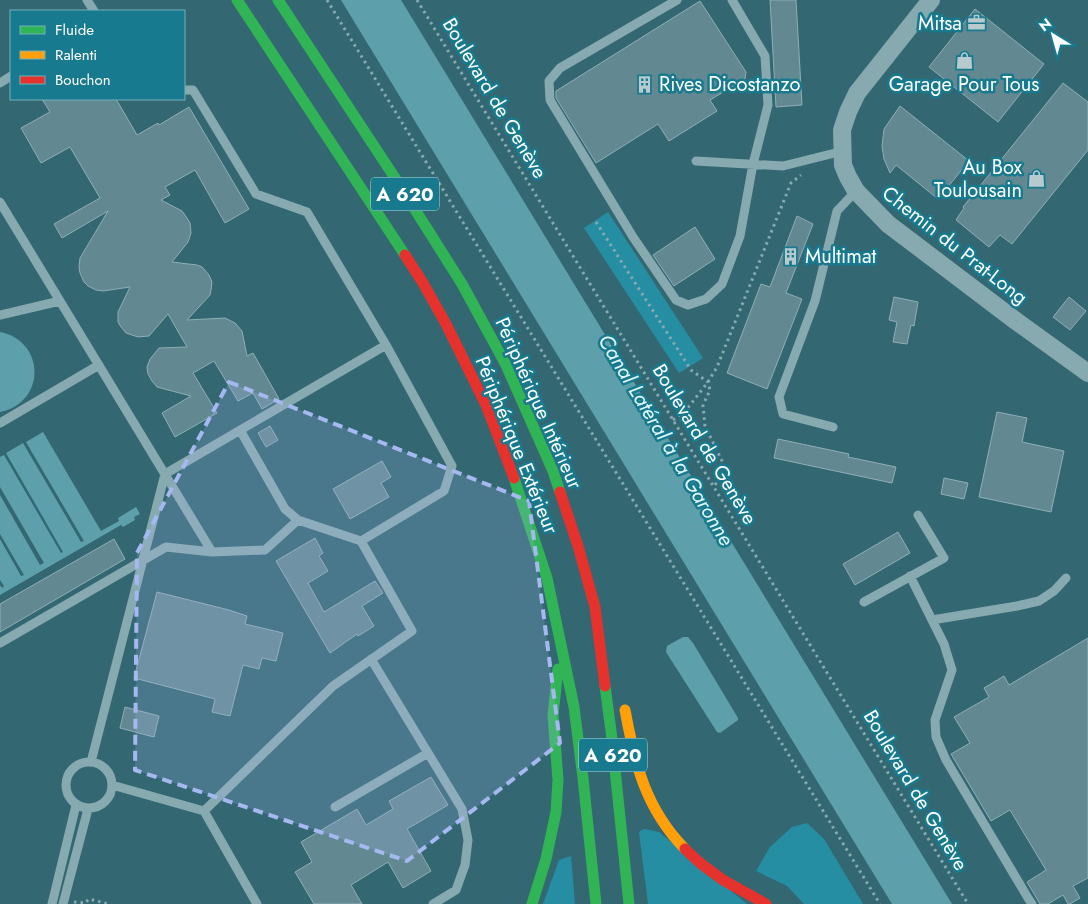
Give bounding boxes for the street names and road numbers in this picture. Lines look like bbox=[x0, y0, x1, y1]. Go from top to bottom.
street label: Boulevard de Genève bbox=[435, 12, 554, 184]
road number: A 620 bbox=[371, 178, 439, 210]
street label: Chemin du Prat-Long bbox=[876, 179, 1034, 311]
street label: Périphérique Intérieur bbox=[488, 313, 590, 494]
street label: Périphérique Extérieur bbox=[468, 352, 566, 539]
street label: Boulevard de Genève bbox=[645, 358, 764, 530]
street label: Boulevard de Genève bbox=[856, 704, 975, 876]
road number: A 620 bbox=[579, 738, 647, 772]

